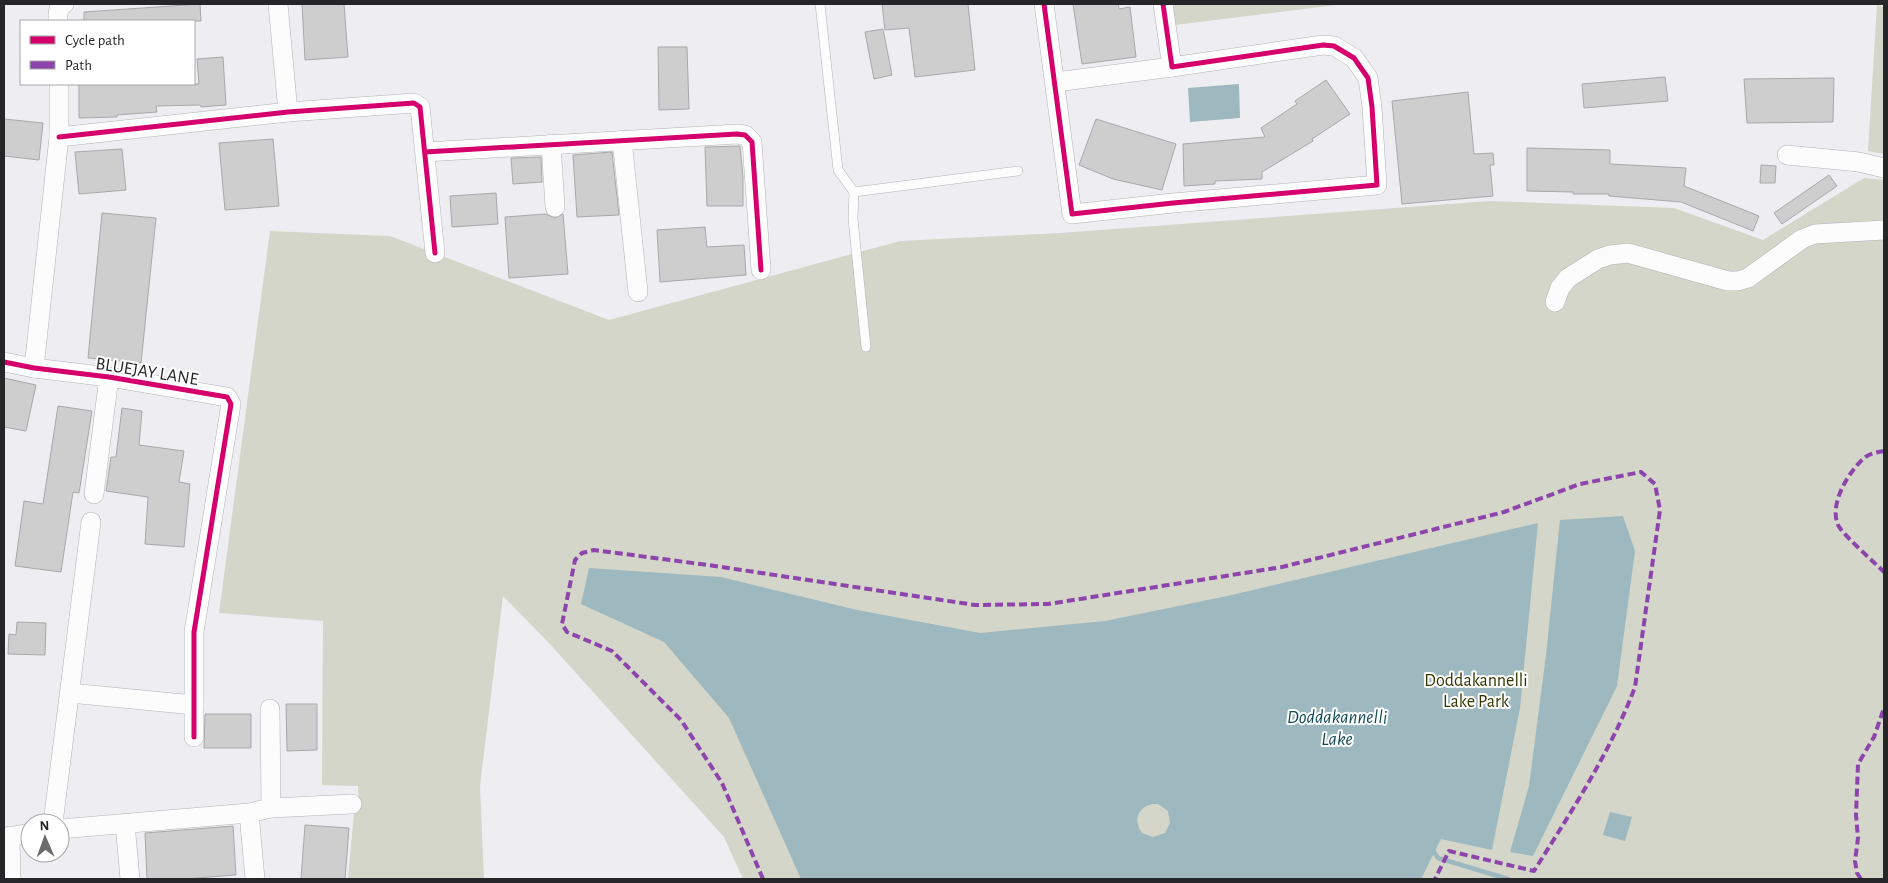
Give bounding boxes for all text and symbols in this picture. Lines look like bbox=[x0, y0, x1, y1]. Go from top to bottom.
legend bbox=[20, 20, 195, 85]
text: Cycle path bbox=[65, 33, 125, 48]
text: Path bbox=[65, 58, 92, 73]
street label: BLUEJAY LANE bbox=[94, 355, 200, 389]
park label: Doddakannelli Lake Park bbox=[1424, 672, 1528, 711]
water label: Doddakannelli Lake bbox=[1287, 708, 1387, 749]
north arrow bbox=[20, 813, 70, 863]
text: N bbox=[39, 819, 50, 833]

